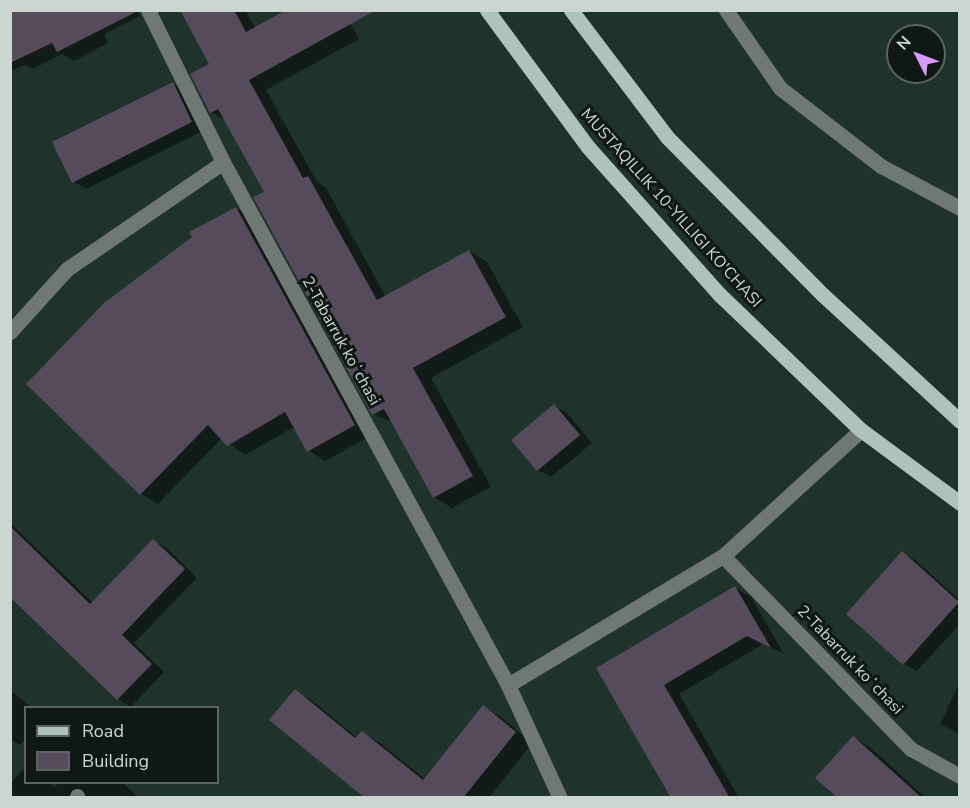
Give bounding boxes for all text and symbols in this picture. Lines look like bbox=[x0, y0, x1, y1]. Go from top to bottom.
north arrow bbox=[886, 24, 946, 84]
text: N bbox=[892, 31, 916, 55]
street label: MUSTAQILLIK 10-YILLIGI KO'CHASI bbox=[577, 105, 765, 311]
street label: 2-Tabarruk koʻchasi bbox=[298, 273, 384, 409]
street label: 2-Tabarruk koʻchasi bbox=[793, 602, 907, 718]
legend bbox=[24, 706, 219, 784]
text: Road bbox=[82, 719, 124, 743]
text: Building bbox=[82, 749, 149, 773]

